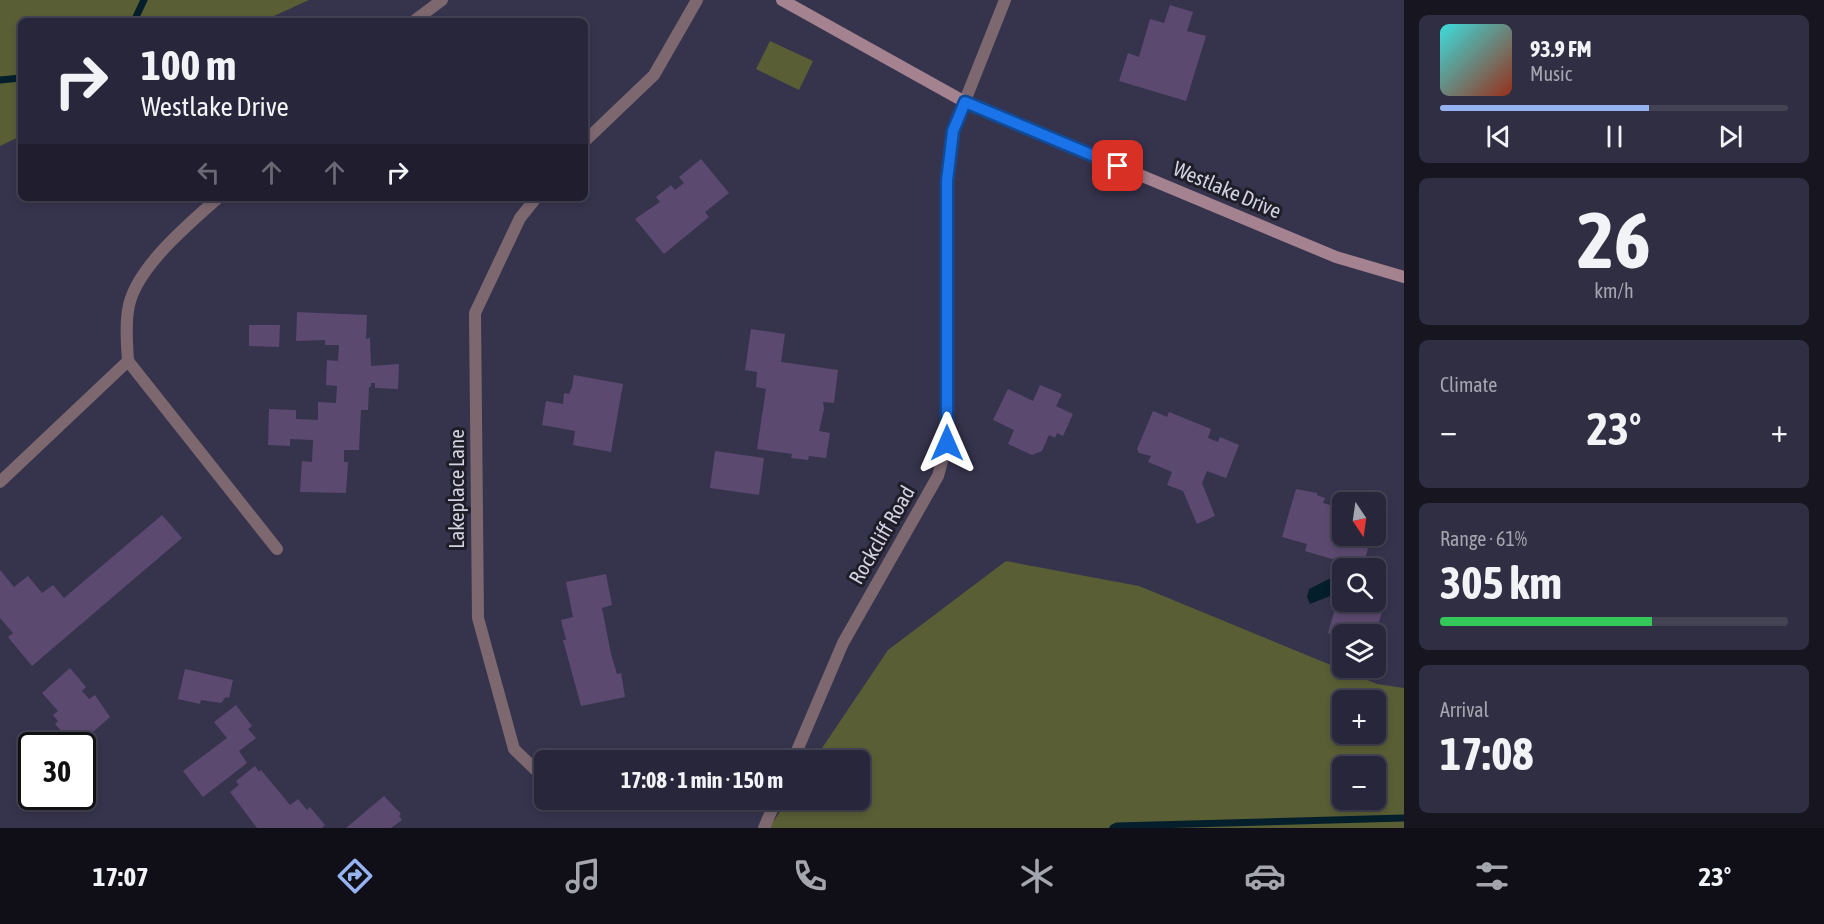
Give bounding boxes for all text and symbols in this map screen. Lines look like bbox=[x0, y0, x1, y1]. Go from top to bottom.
text: 93.9 FM bbox=[1530, 36, 1592, 62]
text: 100 m bbox=[141, 41, 236, 89]
icon: right bbox=[42, 42, 120, 120]
text: Music bbox=[1530, 62, 1572, 85]
text: Westlake Drive bbox=[141, 91, 289, 122]
icon: previous bbox=[1482, 120, 1515, 153]
icon: pause bbox=[1598, 120, 1631, 153]
icon: next bbox=[1714, 120, 1747, 153]
pin bbox=[1092, 140, 1143, 191]
icon: arrive bbox=[1101, 149, 1134, 182]
icon: left bbox=[192, 156, 225, 189]
icon: ahead bbox=[255, 156, 288, 189]
icon: ahead bbox=[318, 156, 351, 189]
icon: right bbox=[381, 156, 414, 189]
street label: Westlake Drive bbox=[1170, 156, 1285, 223]
text: 26 bbox=[1577, 195, 1651, 285]
text: km/h bbox=[1594, 279, 1634, 302]
text: Climate bbox=[1440, 373, 1497, 396]
text: 23° bbox=[1587, 403, 1641, 455]
position arrow bbox=[915, 411, 979, 475]
text: − bbox=[1440, 411, 1457, 449]
text: + bbox=[1771, 411, 1788, 449]
street label: Lakeplace Lane bbox=[444, 429, 468, 549]
street label: Rockcliff Road bbox=[843, 481, 919, 588]
north arrow bbox=[1332, 492, 1386, 546]
map controls bbox=[1332, 492, 1386, 810]
text: Range · 61% bbox=[1440, 527, 1527, 550]
text: 305 km bbox=[1440, 557, 1562, 609]
button: search bbox=[1332, 558, 1386, 612]
button: layers bbox=[1332, 624, 1386, 678]
button: + bbox=[1332, 690, 1386, 744]
text: Arrival bbox=[1440, 698, 1489, 721]
text: 17:08 bbox=[1440, 728, 1534, 780]
speed limit sign: 30 bbox=[18, 732, 96, 810]
button: − bbox=[1332, 756, 1386, 810]
text: 17:08 · 1 min · 150 m bbox=[621, 767, 783, 793]
icon: directions bbox=[334, 855, 376, 897]
icon: music bbox=[562, 855, 604, 897]
icon: phone bbox=[789, 855, 831, 897]
icon: climate bbox=[1016, 855, 1058, 897]
icon: car bbox=[1244, 855, 1286, 897]
icon: filters bbox=[1471, 855, 1513, 897]
text: 17:07 bbox=[93, 861, 149, 892]
text: 23° bbox=[1698, 861, 1731, 892]

